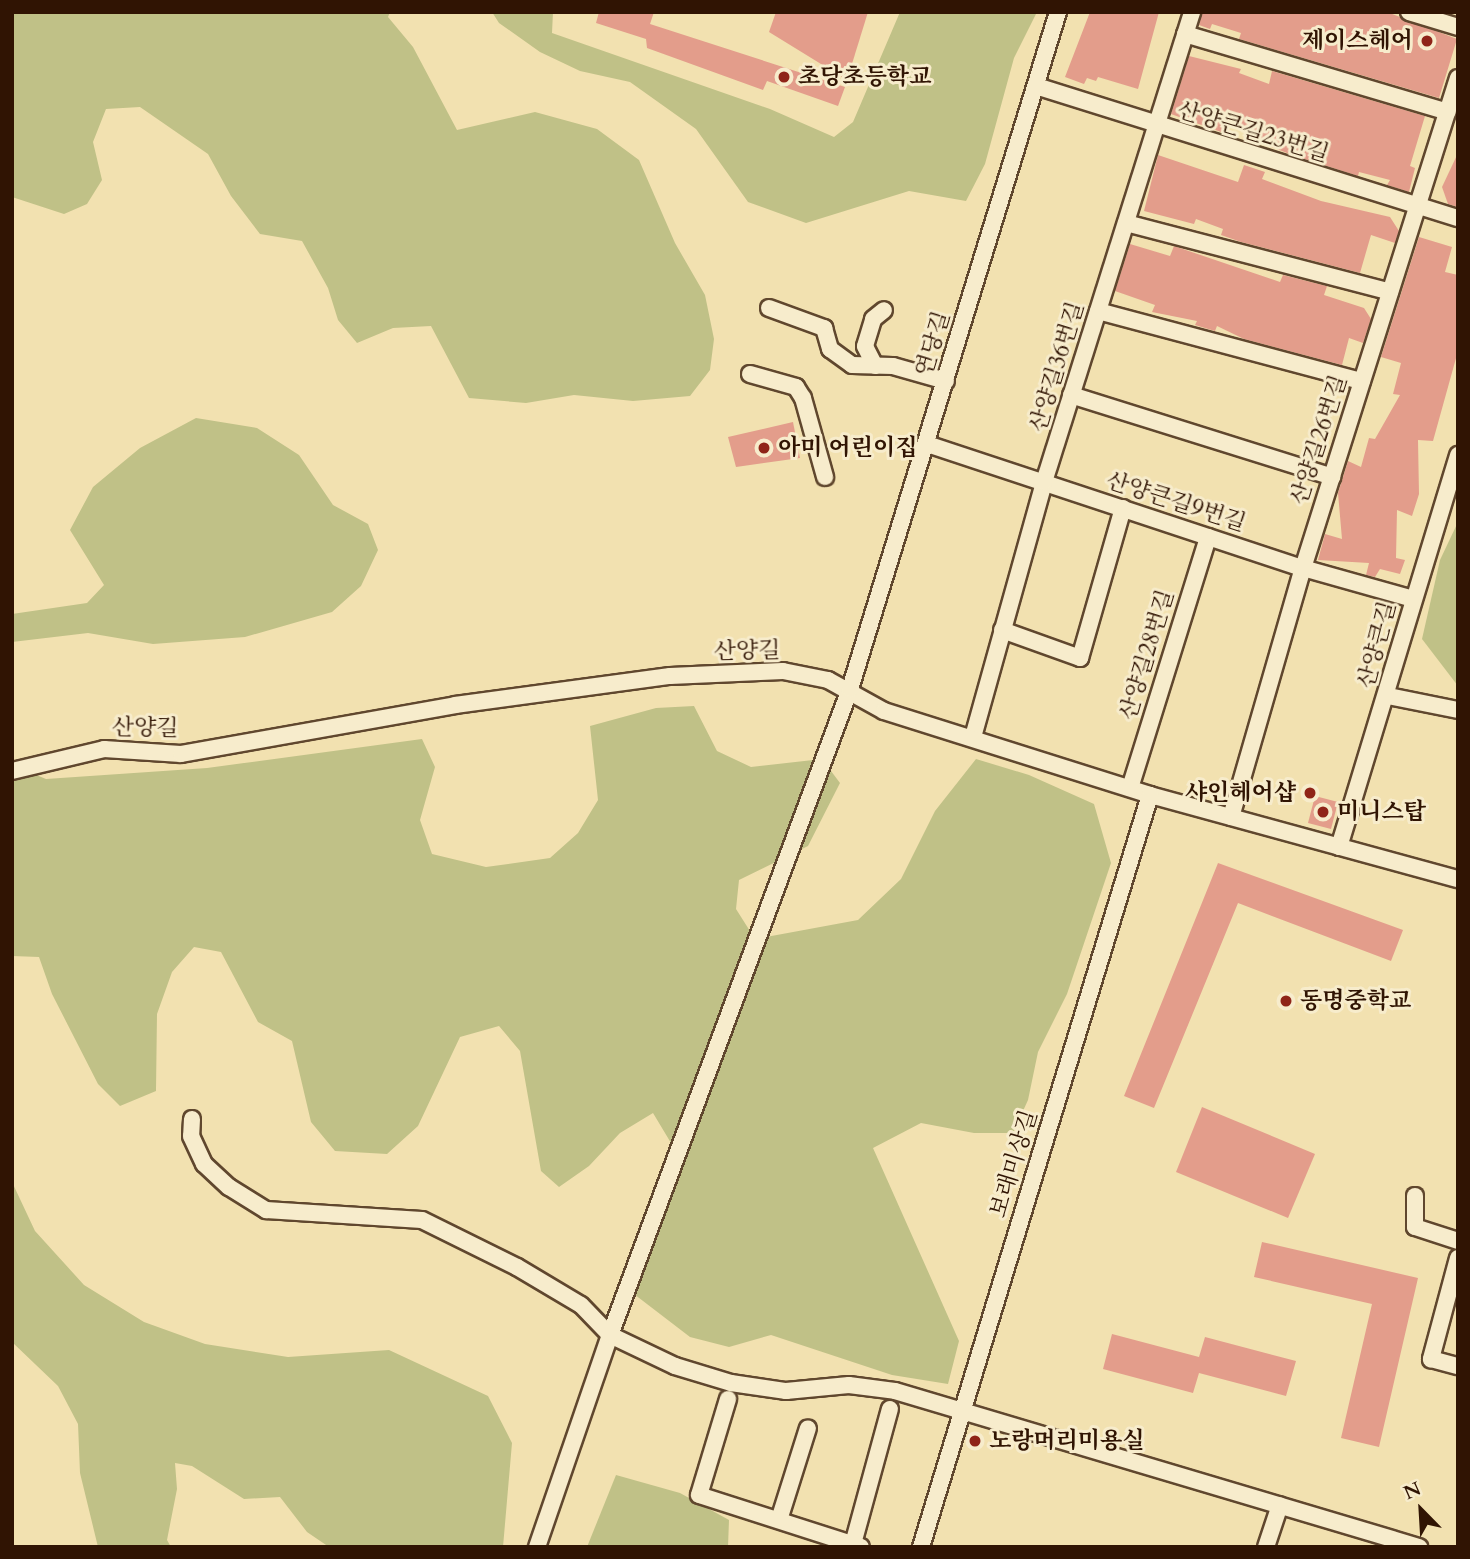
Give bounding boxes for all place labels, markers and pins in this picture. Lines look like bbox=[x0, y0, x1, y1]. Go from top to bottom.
place label: 제이스헤어 bbox=[1302, 27, 1413, 55]
marker: 제이스헤어 bbox=[1419, 33, 1435, 49]
place label: 초당초등학교 bbox=[798, 63, 931, 91]
marker: 초당초등학교 bbox=[776, 69, 792, 85]
place label: 아미 어린이집 bbox=[778, 434, 917, 462]
marker: 아미 어린이집 bbox=[756, 440, 772, 456]
place label: 샤인헤어샵 bbox=[1185, 779, 1296, 807]
marker: 샤인헤어샵 bbox=[1302, 785, 1318, 801]
place label: 미니스탑 bbox=[1337, 798, 1426, 826]
marker: 미니스탑 bbox=[1315, 804, 1331, 820]
place label: 동명중학교 bbox=[1300, 987, 1411, 1015]
marker: 동명중학교 bbox=[1278, 993, 1294, 1009]
place label: 노랑머리미용실 bbox=[989, 1427, 1145, 1455]
marker: 노랑머리미용실 bbox=[967, 1433, 983, 1449]

